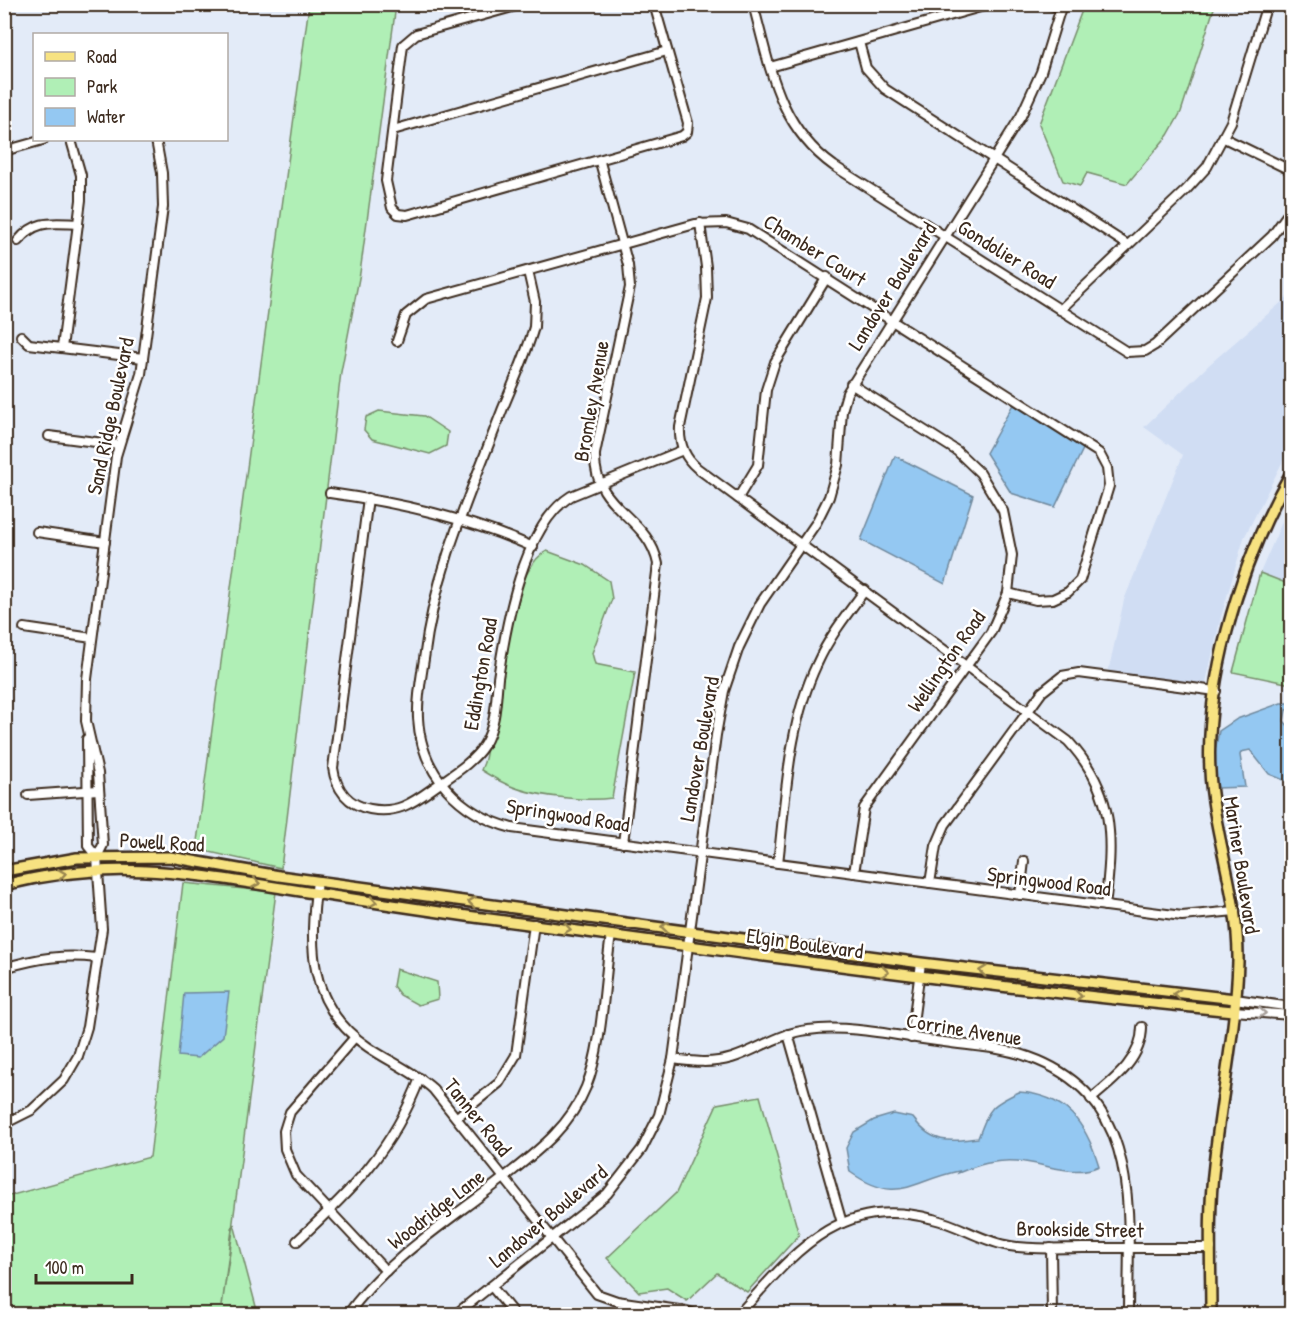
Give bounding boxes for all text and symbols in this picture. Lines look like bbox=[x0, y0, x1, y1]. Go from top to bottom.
legend bbox=[33, 33, 228, 141]
text: Road bbox=[87, 44, 117, 69]
text: Park bbox=[87, 74, 118, 99]
text: Water bbox=[87, 104, 125, 129]
street label: Chamber Court bbox=[758, 207, 873, 294]
street label: Gondolier Road bbox=[952, 212, 1062, 296]
street label: Landover Boulevard bbox=[841, 216, 943, 356]
street label: Sand Ridge Boulevard bbox=[79, 335, 141, 497]
street label: Bromley Avenue bbox=[566, 338, 616, 464]
street label: Wellington Road bbox=[900, 604, 992, 718]
street label: Eddington Road bbox=[456, 616, 504, 732]
street label: Landover Boulevard bbox=[672, 674, 726, 824]
street label: Springwood Road bbox=[504, 791, 632, 839]
street label: Mariner Boulevard bbox=[1217, 794, 1267, 936]
street label: Powell Road bbox=[119, 825, 205, 859]
street label: Springwood Road bbox=[986, 859, 1112, 903]
one-way arrow bbox=[56, 868, 66, 881]
one-way arrow bbox=[251, 877, 260, 889]
one-way arrow bbox=[369, 896, 378, 908]
one-way arrow bbox=[467, 896, 476, 908]
street label: Elgin Boulevard bbox=[745, 920, 865, 966]
one-way arrow bbox=[660, 921, 670, 934]
one-way arrow bbox=[562, 922, 571, 934]
one-way arrow bbox=[978, 965, 988, 977]
one-way arrow bbox=[880, 966, 889, 978]
one-way arrow bbox=[1172, 987, 1181, 1000]
one-way arrow bbox=[1074, 989, 1083, 1002]
street label: Corrine Avenue bbox=[904, 1006, 1024, 1052]
one-way arrow bbox=[1258, 1006, 1267, 1019]
street label: Tanner Road bbox=[438, 1072, 518, 1162]
street label: Landover Boulevard bbox=[483, 1158, 613, 1274]
street label: Woodridge Lane bbox=[382, 1162, 490, 1256]
street label: Brookside Street bbox=[1016, 1213, 1145, 1245]
scale bar bbox=[36, 1247, 132, 1285]
text: 100 m bbox=[45, 1255, 84, 1280]

